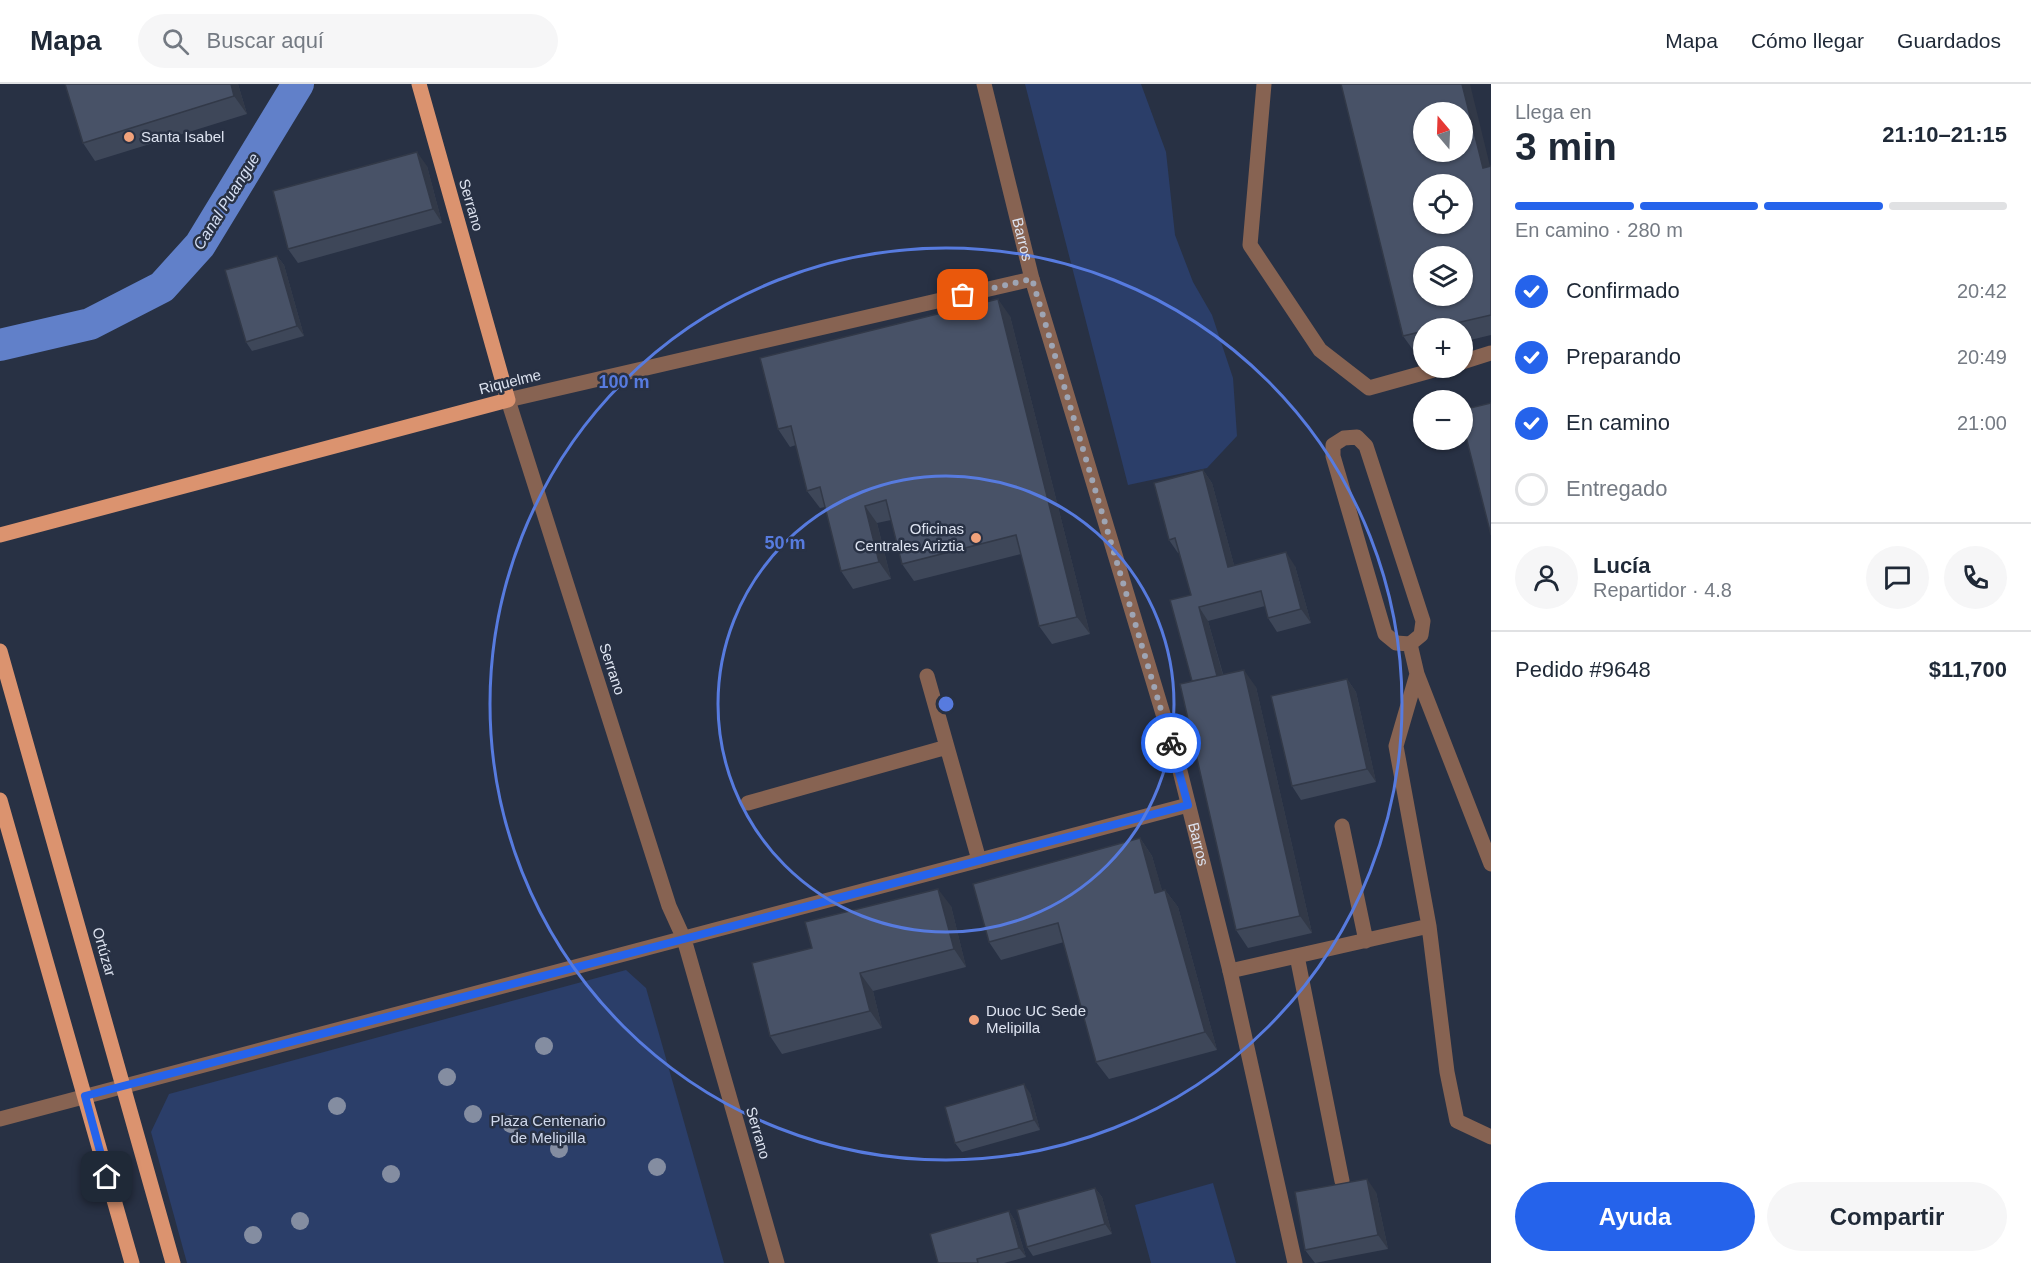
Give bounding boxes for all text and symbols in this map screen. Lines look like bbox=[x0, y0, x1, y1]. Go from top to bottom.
search box bbox=[138, 14, 558, 68]
text: Mapa bbox=[30, 25, 102, 56]
icon: search bbox=[159, 25, 192, 58]
text: Buscar aquí bbox=[207, 28, 324, 53]
text: Mapa bbox=[1665, 29, 1718, 52]
text: Cómo llegar bbox=[1751, 29, 1864, 52]
text: Guardados bbox=[1897, 29, 2001, 52]
text: Llega en bbox=[1515, 101, 1592, 123]
north arrow bbox=[1413, 102, 1473, 162]
map controls bbox=[1413, 102, 1473, 450]
text: 21:10–21:15 bbox=[1882, 122, 2007, 147]
text: 3 min bbox=[1515, 125, 1617, 168]
place label: Santa Isabel bbox=[141, 128, 224, 145]
marker: Santa Isabel bbox=[122, 130, 136, 144]
water label: Canal Puangue bbox=[190, 150, 263, 253]
button: locate bbox=[1413, 174, 1473, 234]
street label: Serrano bbox=[456, 177, 487, 233]
street label: Barros bbox=[1009, 216, 1036, 263]
text: En camino · 280 m bbox=[1515, 219, 1683, 241]
button: layers bbox=[1413, 246, 1473, 306]
pin bbox=[937, 269, 988, 320]
icon: check bbox=[1515, 275, 1548, 308]
icon: bag bbox=[946, 278, 979, 311]
text: Confirmado bbox=[1566, 278, 1680, 303]
text: 20:42 bbox=[1957, 280, 2007, 302]
button: + bbox=[1413, 318, 1473, 378]
icon: check bbox=[1515, 341, 1548, 374]
text: Preparando bbox=[1566, 344, 1681, 369]
text: 20:49 bbox=[1957, 346, 2007, 368]
street label: Riquelme bbox=[477, 366, 543, 397]
text: 100 m bbox=[598, 372, 650, 392]
button: − bbox=[1413, 390, 1473, 450]
icon: check bbox=[1515, 407, 1548, 440]
text: En camino bbox=[1566, 410, 1670, 435]
text: 21:00 bbox=[1957, 412, 2007, 434]
text: Entregado bbox=[1566, 476, 1668, 501]
place label: Oficinas Centrales Ariztia bbox=[855, 520, 965, 554]
marker: Oficinas Centrales Ariztia bbox=[969, 531, 983, 545]
text: 50 m bbox=[764, 533, 806, 553]
button: person bbox=[1515, 546, 1578, 609]
button: chat bbox=[1866, 546, 1929, 609]
button: phone bbox=[1944, 546, 2007, 609]
text: Lucía bbox=[1593, 553, 1650, 578]
text: Repartidor · 4.8 bbox=[1593, 579, 1732, 601]
street label: Serrano bbox=[596, 641, 629, 697]
text: Pedido #9648 bbox=[1515, 657, 1651, 682]
text: $11,700 bbox=[1929, 657, 2007, 682]
centre of rings bbox=[936, 694, 956, 714]
courier bbox=[1141, 713, 1201, 773]
icon: bike bbox=[1155, 727, 1188, 760]
street label: Barros bbox=[1185, 821, 1212, 868]
street label: Ortúzar bbox=[89, 925, 120, 978]
place label: Duoc UC Sede Melipilla bbox=[986, 1002, 1086, 1036]
marker: Duoc UC Sede Melipilla bbox=[967, 1013, 981, 1027]
street label: Serrano bbox=[743, 1105, 774, 1161]
park label: Plaza Centenario de Melipilla bbox=[490, 1112, 606, 1146]
pin bbox=[81, 1151, 132, 1202]
icon: home bbox=[90, 1160, 123, 1193]
button: Ayuda bbox=[1515, 1182, 1755, 1251]
button: Compartir bbox=[1767, 1182, 2007, 1251]

